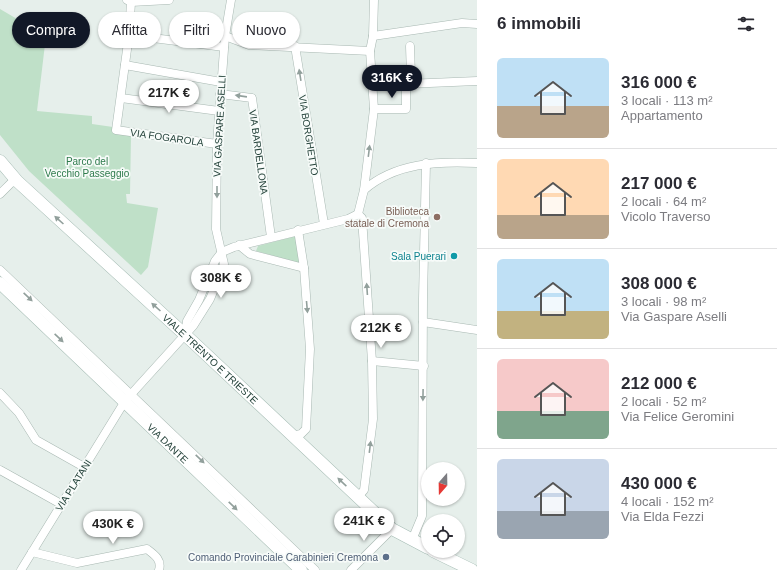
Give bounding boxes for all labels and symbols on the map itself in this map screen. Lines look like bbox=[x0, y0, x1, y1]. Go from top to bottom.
pin: 316K € bbox=[359, 65, 425, 99]
one-way arrow bbox=[297, 69, 303, 81]
street label: VIA GASPARE ASELLI bbox=[211, 75, 228, 177]
pin: 217K € bbox=[136, 80, 202, 114]
one-way arrow bbox=[235, 93, 247, 100]
street label: VIA BORGHETTO bbox=[297, 94, 320, 176]
street label: VIA BARDELLONA bbox=[247, 109, 270, 196]
street label: VIA FOGAROLA bbox=[130, 127, 205, 148]
one-way arrow bbox=[366, 145, 372, 157]
park label: Parco del Vecchio Passeggio bbox=[45, 156, 130, 179]
one-way arrow bbox=[214, 186, 220, 199]
place label: Biblioteca statale di Cremona bbox=[345, 206, 429, 229]
marker: Biblioteca statale di Cremona bbox=[432, 212, 442, 222]
one-way arrow bbox=[54, 215, 64, 225]
place label: Sala Puerari bbox=[391, 251, 446, 262]
marker: Sala Puerari bbox=[449, 251, 459, 261]
pin: 308K € bbox=[188, 265, 254, 299]
one-way arrow bbox=[363, 283, 370, 295]
one-way arrow bbox=[23, 292, 33, 302]
one-way arrow bbox=[303, 301, 310, 313]
one-way arrow bbox=[150, 303, 161, 312]
street label: VIALE TRENTO E TRIESTE bbox=[160, 312, 260, 406]
pin: 212K € bbox=[348, 315, 414, 349]
one-way arrow bbox=[54, 334, 64, 343]
one-way arrow bbox=[420, 389, 426, 402]
street label: VIA DANTE bbox=[145, 421, 191, 466]
one-way arrow bbox=[367, 441, 373, 453]
one-way arrow bbox=[195, 455, 205, 464]
street label: VIA PLATANI bbox=[53, 458, 94, 513]
north arrow bbox=[421, 462, 465, 506]
one-way arrow bbox=[337, 478, 348, 487]
one-way arrow bbox=[228, 501, 238, 511]
pin: 241K € bbox=[331, 508, 397, 542]
pin: 430K € bbox=[80, 511, 146, 545]
place label: Comando Provinciale Carabinieri Cremona bbox=[188, 552, 378, 563]
marker: Comando Provinciale Carabinieri Cremona bbox=[381, 552, 391, 562]

